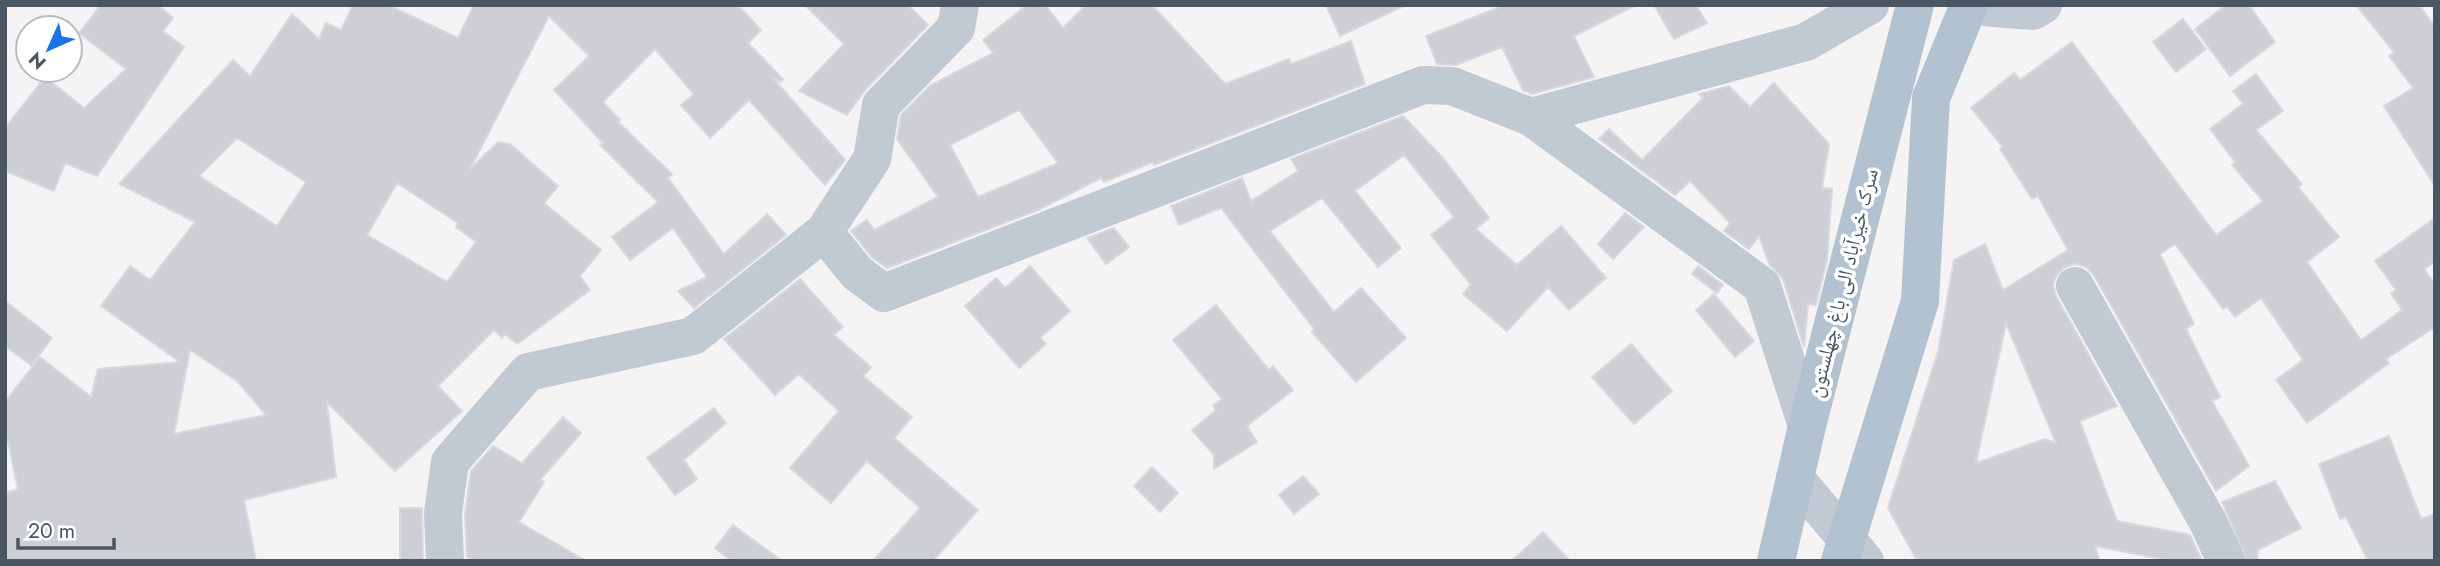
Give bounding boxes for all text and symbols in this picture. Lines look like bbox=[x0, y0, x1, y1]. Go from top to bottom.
north arrow bbox=[14, 14, 84, 84]
text: N bbox=[22, 46, 52, 76]
street label: سرک خیرآباد الی باغ چهلستون bbox=[1800, 166, 1886, 400]
scale bar bbox=[18, 506, 114, 550]
text: 20 m bbox=[28, 516, 75, 546]

